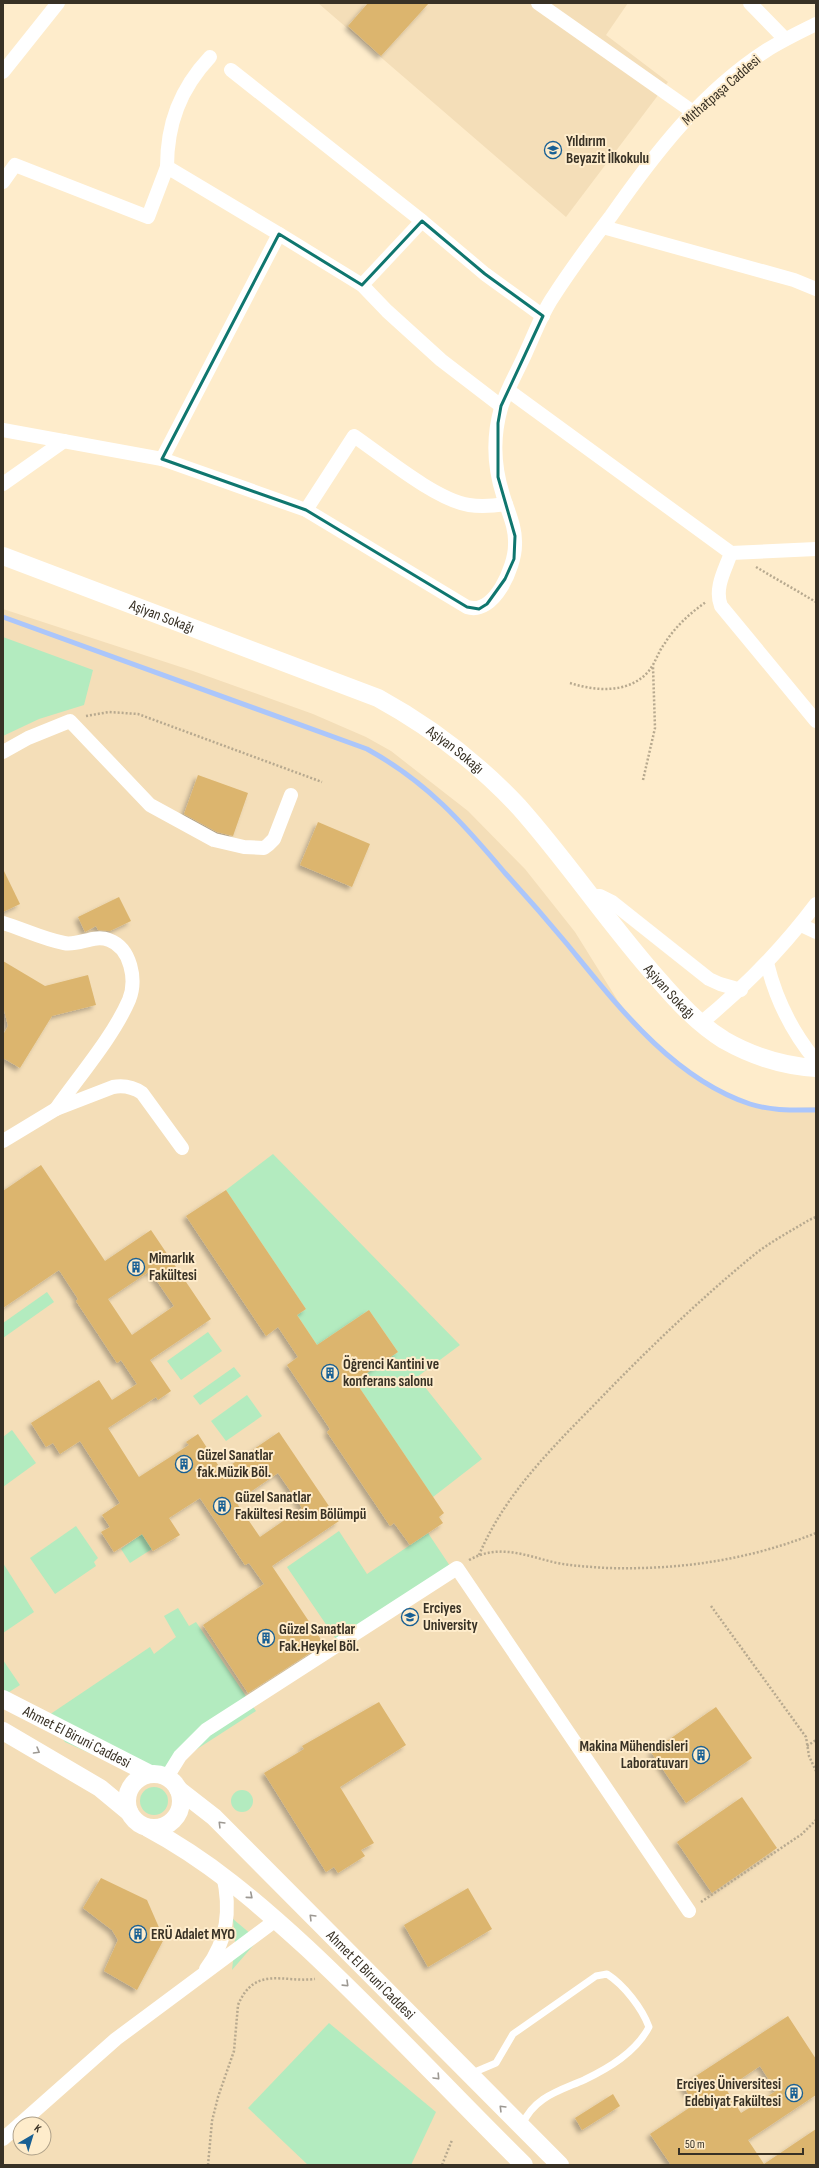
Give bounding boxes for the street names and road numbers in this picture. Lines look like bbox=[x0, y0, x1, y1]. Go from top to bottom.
street label: Mithatpaşa Caddesi bbox=[678, 51, 765, 130]
street label: Aşiyan Sokağı bbox=[126, 595, 197, 638]
street label: Aşiyan Sokağı bbox=[422, 721, 488, 778]
street label: Aşiyan Sokağı bbox=[639, 960, 699, 1023]
street label: Ahmet El Biruni Caddesi bbox=[19, 1701, 134, 1773]
street label: Ahmet El Biruni Caddesi bbox=[321, 1926, 419, 2024]

